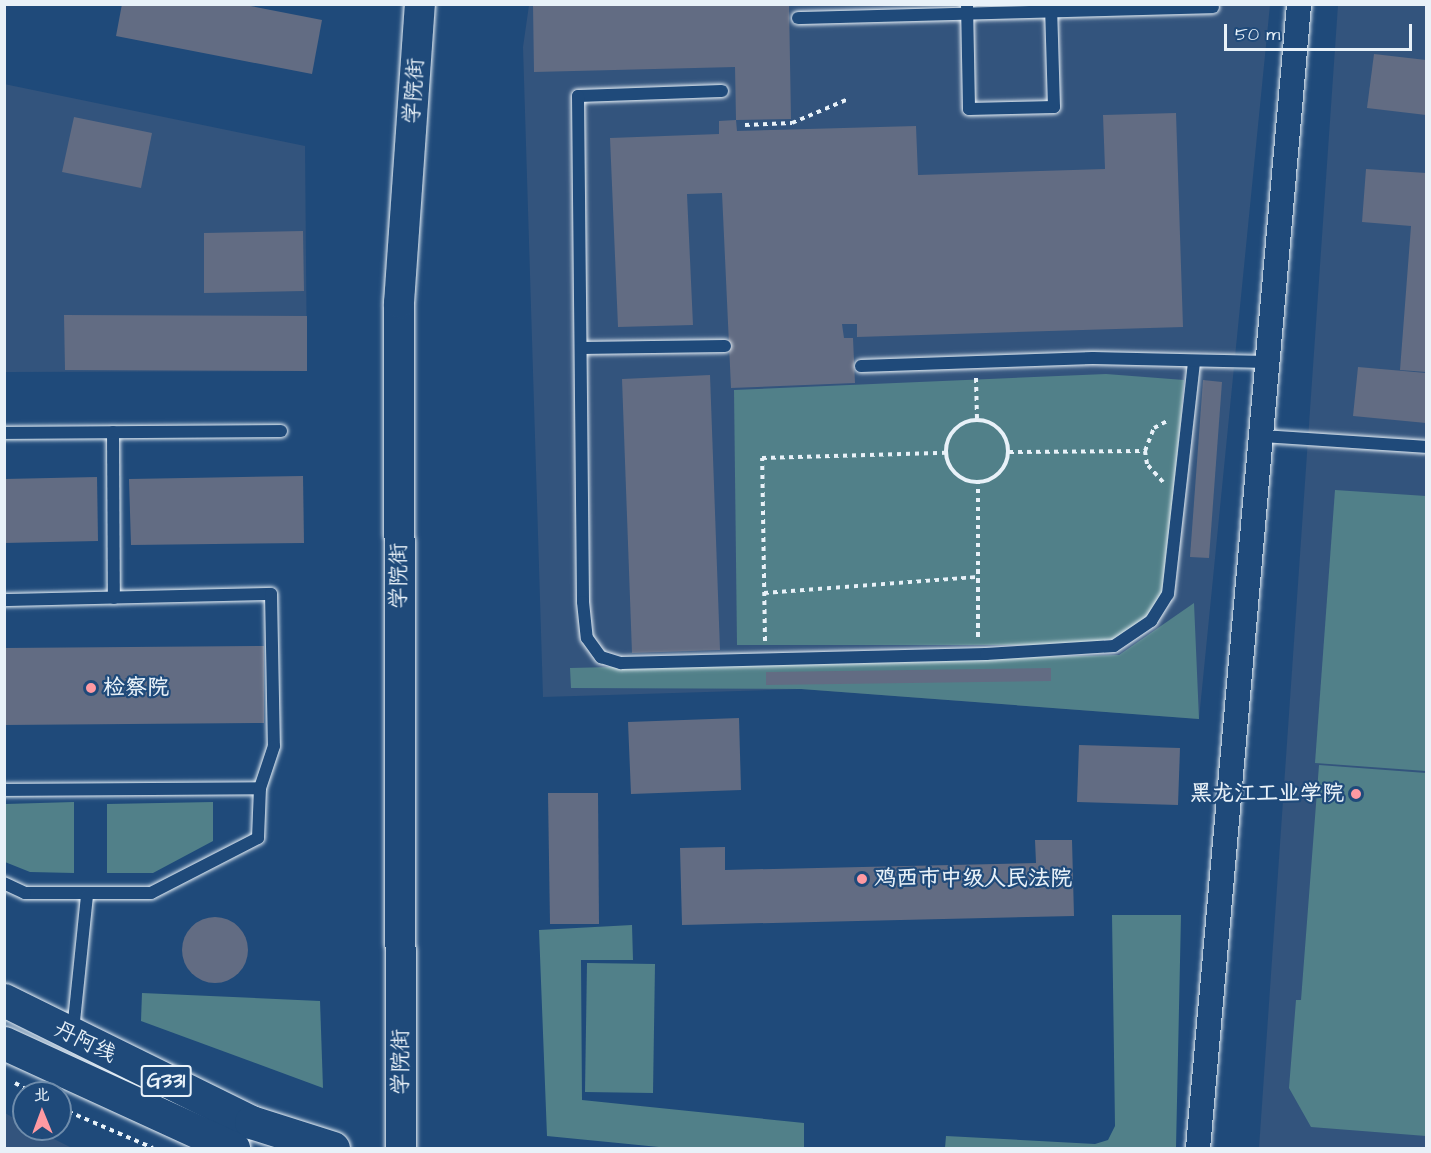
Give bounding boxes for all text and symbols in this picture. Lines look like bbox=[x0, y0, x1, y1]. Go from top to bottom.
scale bar bbox=[1227, 12, 1414, 50]
text: 50 m bbox=[1235, 22, 1280, 47]
street label: 学院街 bbox=[399, 57, 429, 125]
street label: 学院街 bbox=[386, 543, 412, 609]
place label: 检察院 bbox=[103, 675, 169, 701]
marker: 检察院 bbox=[84, 681, 98, 695]
place label: 黑龙江工业学院 bbox=[1190, 781, 1344, 807]
marker: 黑龙江工业学院 bbox=[1349, 787, 1363, 801]
place label: 鸡西市中级人民法院 bbox=[874, 866, 1072, 892]
marker: 鸡西市中级人民法院 bbox=[855, 872, 869, 886]
street label: 丹阿线 bbox=[50, 1016, 120, 1068]
street label: 学院街 bbox=[388, 1029, 414, 1095]
road number: G331 bbox=[140, 1063, 192, 1099]
north arrow bbox=[12, 1081, 72, 1141]
text: 北 bbox=[34, 1084, 50, 1106]

